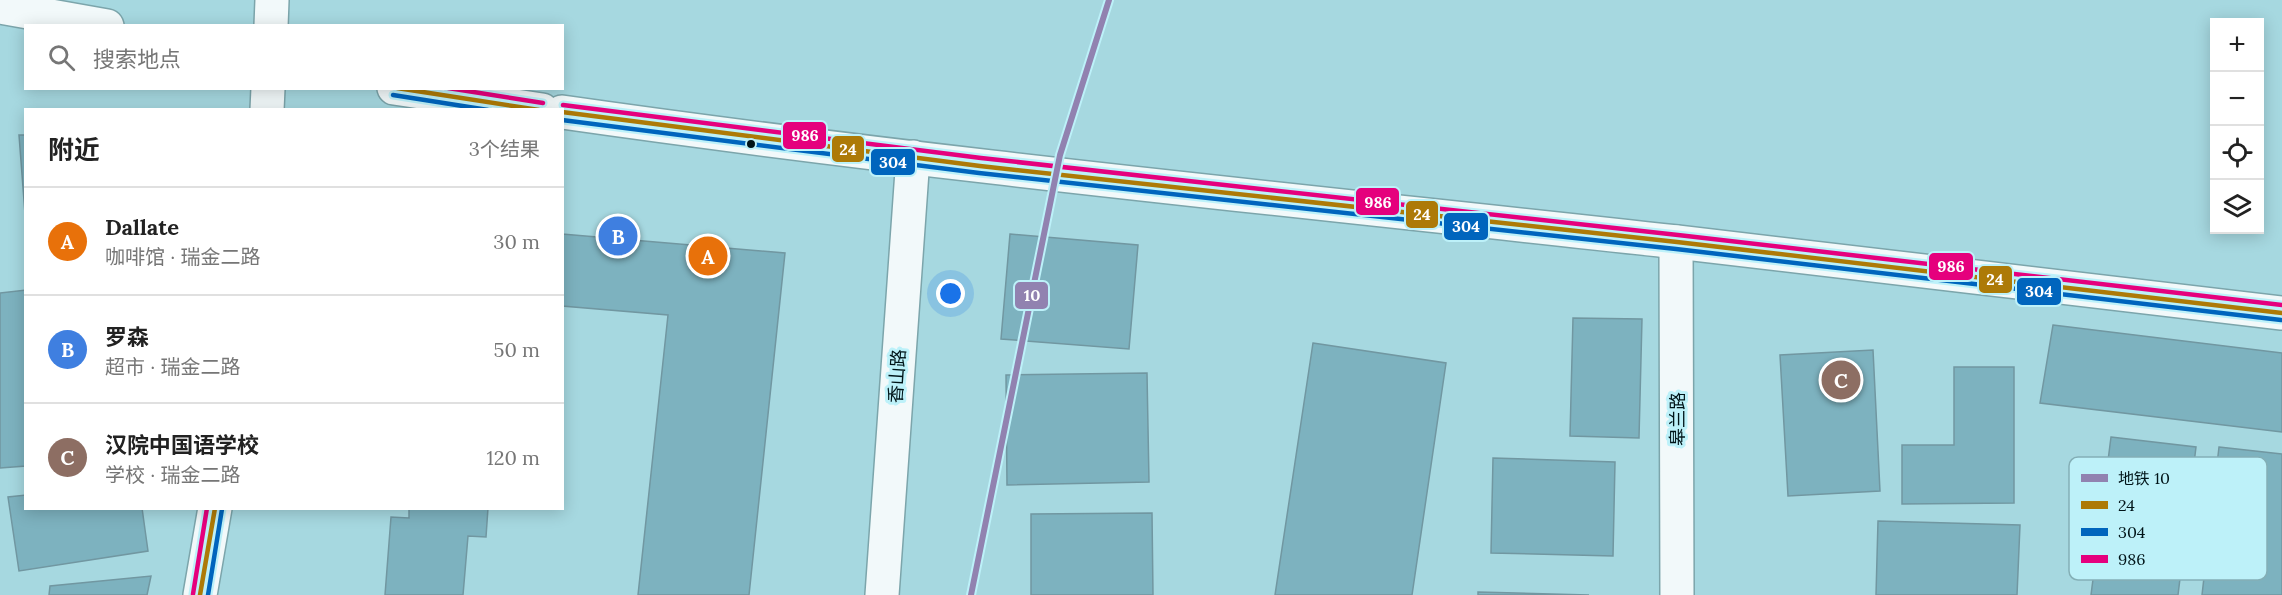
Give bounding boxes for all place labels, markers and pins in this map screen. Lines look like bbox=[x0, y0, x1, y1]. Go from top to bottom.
unlabelled marker bbox=[745, 138, 757, 150]
pin: B bbox=[598, 214, 638, 258]
pin: A bbox=[688, 234, 728, 278]
pin: C bbox=[1822, 358, 1860, 403]

